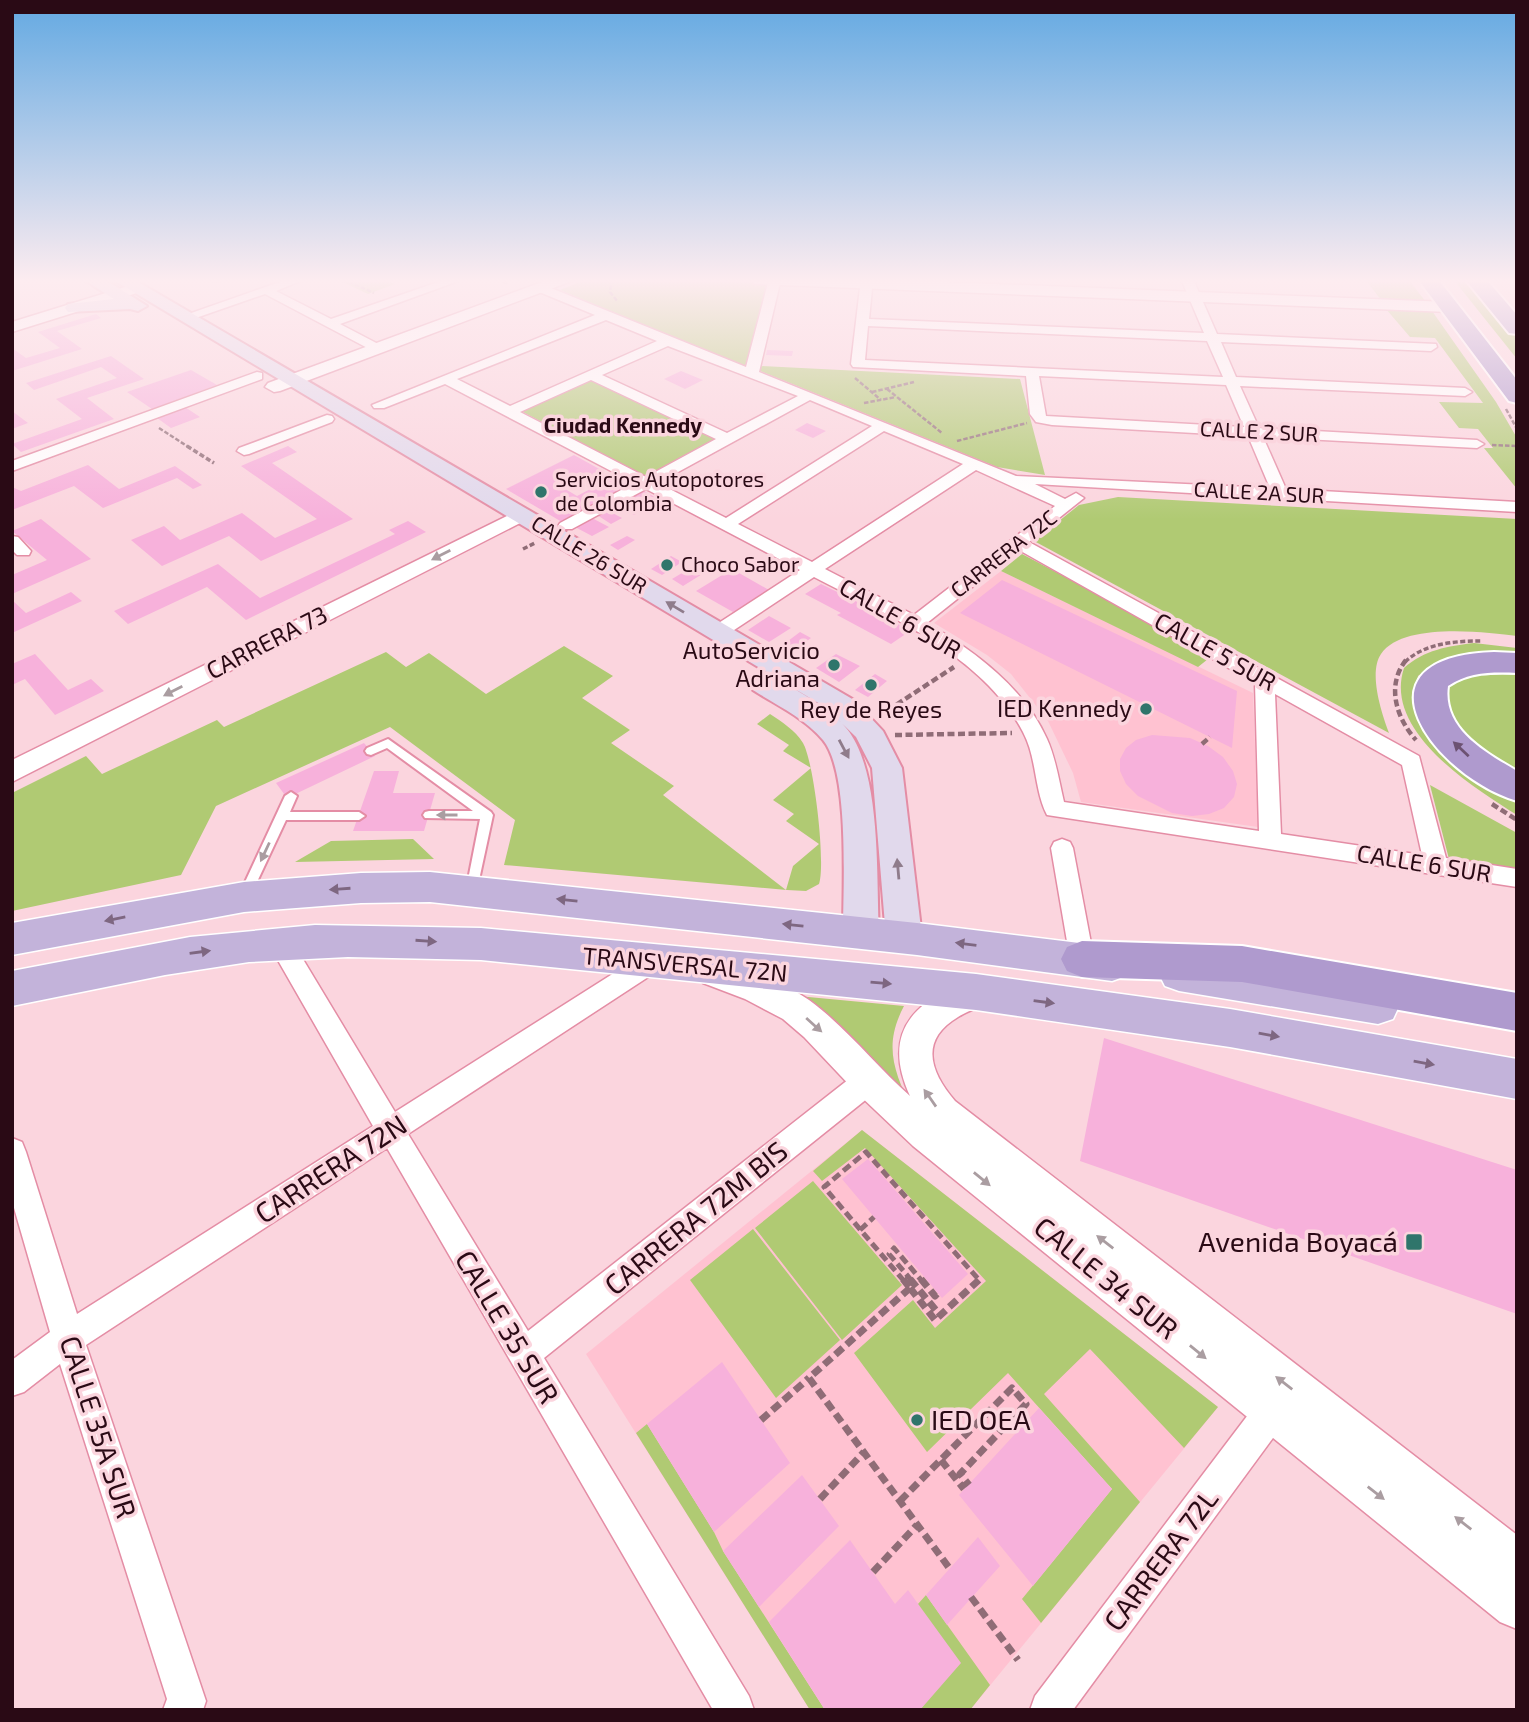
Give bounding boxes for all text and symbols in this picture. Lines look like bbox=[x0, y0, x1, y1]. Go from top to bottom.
district label: Ciudad Kennedy bbox=[544, 412, 702, 438]
street label: CALLE 2 SUR bbox=[1199, 415, 1319, 446]
place label: Servicios Autopotores de Colombia bbox=[555, 466, 764, 515]
street label: CALLE 2A SUR bbox=[1193, 476, 1325, 507]
marker: Servicios Autopotores de Colombia bbox=[533, 484, 549, 500]
street label: CARRERA 72C bbox=[945, 504, 1061, 602]
street label: CALLE 26 SUR bbox=[527, 509, 652, 598]
one-way arrow bbox=[431, 550, 451, 561]
place label: Choco Sabor bbox=[681, 551, 800, 576]
marker: Choco Sabor bbox=[659, 557, 675, 573]
street label: CALLE 6 SUR bbox=[835, 571, 967, 664]
street label: CARRERA 73 bbox=[201, 599, 332, 685]
one-way arrow bbox=[666, 600, 685, 613]
street label: CALLE 5 SUR bbox=[1150, 605, 1282, 696]
place label: AutoServicio Adriana bbox=[683, 635, 820, 692]
marker: AutoServicio Adriana bbox=[826, 657, 842, 673]
marker: Rey de Reyes bbox=[863, 677, 879, 693]
one-way arrow bbox=[162, 684, 182, 696]
place label: IED Kennedy bbox=[997, 693, 1132, 722]
place label: Rey de Reyes bbox=[800, 694, 942, 723]
marker: IED Kennedy bbox=[1138, 701, 1154, 717]
one-way arrow bbox=[837, 740, 849, 760]
one-way arrow bbox=[1452, 741, 1470, 757]
one-way arrow bbox=[436, 809, 458, 821]
street label: CALLE 6 SUR bbox=[1355, 838, 1493, 887]
one-way arrow bbox=[259, 842, 270, 862]
one-way arrow bbox=[892, 858, 903, 880]
one-way arrow bbox=[329, 884, 351, 895]
one-way arrow bbox=[556, 894, 578, 905]
one-way arrow bbox=[104, 914, 126, 925]
one-way arrow bbox=[782, 919, 804, 930]
one-way arrow bbox=[416, 936, 438, 947]
one-way arrow bbox=[955, 939, 977, 950]
street label: TRANSVERSAL 72N bbox=[582, 940, 789, 987]
one-way arrow bbox=[189, 947, 211, 958]
one-way arrow bbox=[870, 978, 892, 989]
one-way arrow bbox=[1033, 997, 1055, 1008]
one-way arrow bbox=[805, 1017, 822, 1033]
one-way arrow bbox=[1258, 1030, 1280, 1041]
one-way arrow bbox=[1413, 1057, 1435, 1068]
one-way arrow bbox=[923, 1089, 937, 1107]
street label: CARRERA 72N bbox=[248, 1107, 413, 1230]
street label: CARRERA 72M BIS bbox=[597, 1133, 794, 1301]
one-way arrow bbox=[973, 1171, 990, 1186]
street label: CALLE 34 SUR bbox=[1028, 1209, 1185, 1345]
place label: Avenida Boyacá bbox=[1198, 1224, 1398, 1258]
marker: Avenida Boyacá bbox=[1404, 1232, 1424, 1252]
one-way arrow bbox=[1096, 1236, 1114, 1250]
street label: CALLE 35 SUR bbox=[449, 1244, 567, 1409]
street label: CALLE 35A SUR bbox=[54, 1331, 144, 1522]
one-way arrow bbox=[1188, 1344, 1206, 1359]
one-way arrow bbox=[1276, 1375, 1294, 1390]
place label: IED OEA bbox=[931, 1402, 1031, 1436]
marker: IED OEA bbox=[909, 1412, 925, 1428]
street label: CARRERA 72L bbox=[1096, 1482, 1224, 1637]
one-way arrow bbox=[1366, 1486, 1384, 1501]
one-way arrow bbox=[1454, 1517, 1472, 1531]

